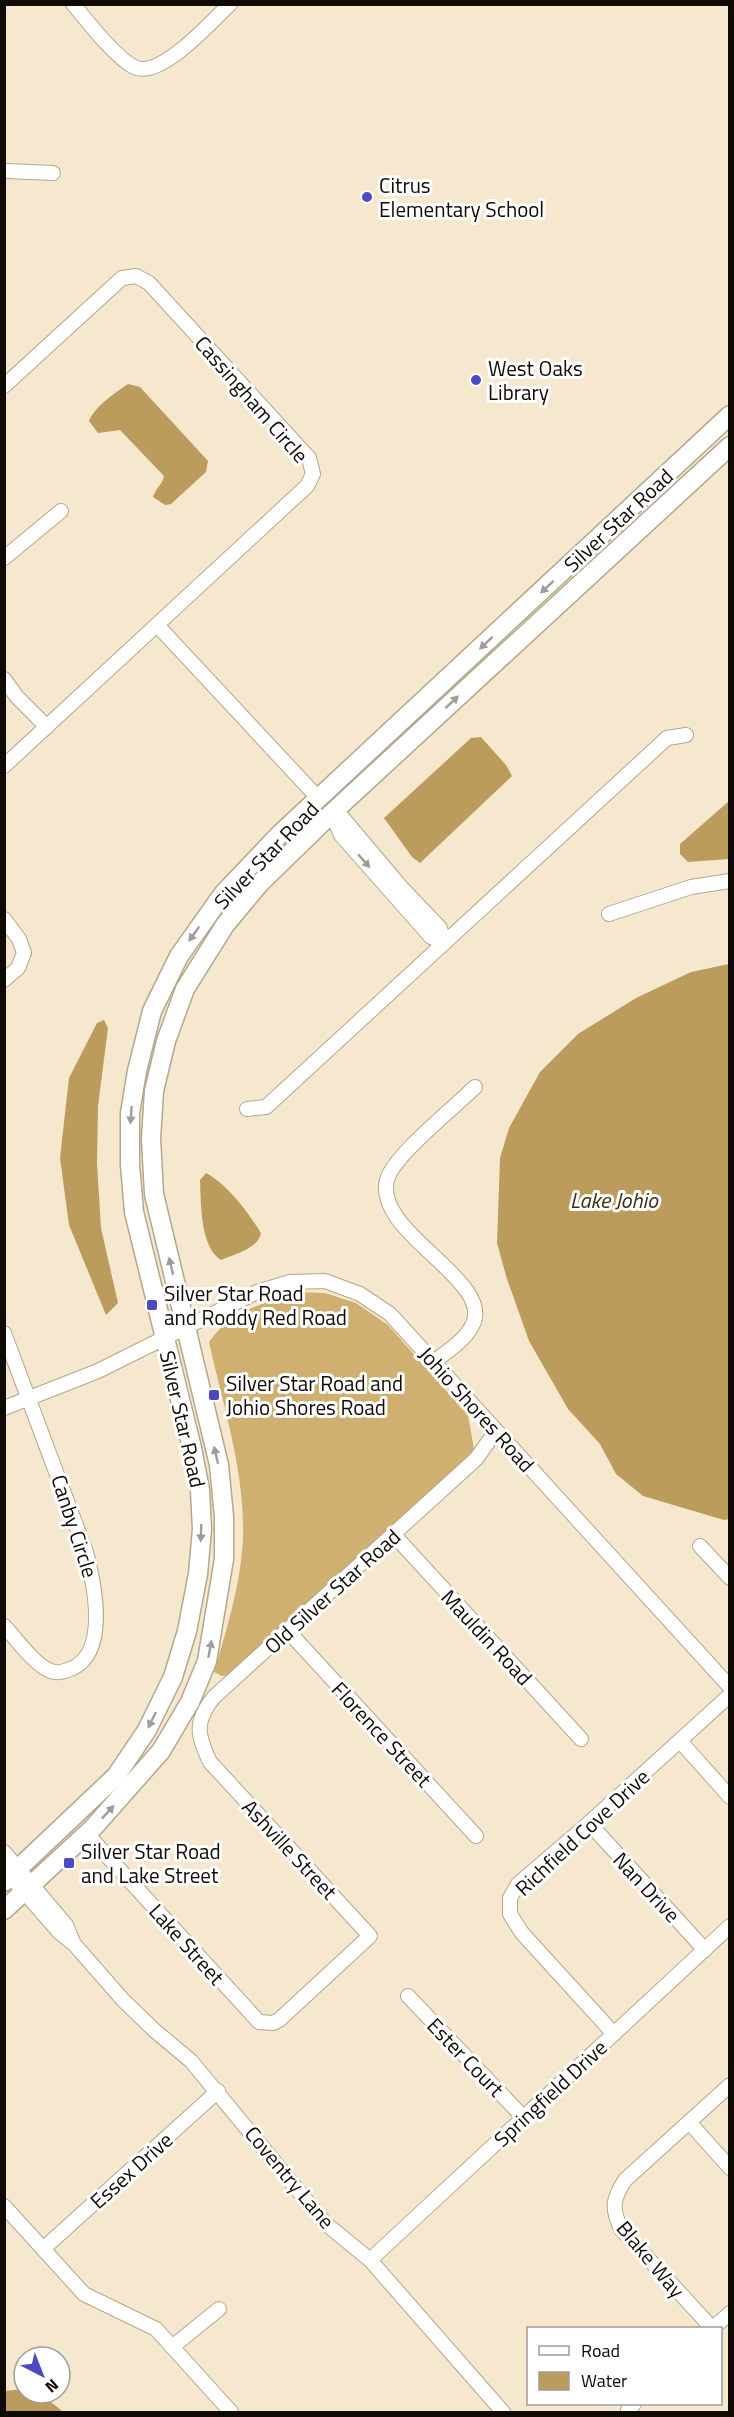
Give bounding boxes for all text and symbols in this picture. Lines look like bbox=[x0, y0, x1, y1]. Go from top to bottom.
place label: Citrus Elementary School bbox=[379, 169, 544, 225]
marker: Citrus Elementary School bbox=[360, 190, 374, 204]
street label: Cassingham Circle bbox=[188, 328, 316, 470]
place label: West Oaks Library bbox=[488, 352, 583, 408]
marker: West Oaks Library bbox=[469, 373, 483, 387]
street label: Silver Star Road bbox=[556, 461, 680, 579]
one-way arrow bbox=[539, 580, 554, 594]
one-way arrow bbox=[479, 636, 494, 650]
one-way arrow bbox=[445, 695, 460, 709]
street label: Silver Star Road bbox=[206, 794, 326, 916]
one-way arrow bbox=[357, 853, 370, 868]
one-way arrow bbox=[188, 925, 200, 941]
one-way arrow bbox=[126, 1106, 135, 1125]
water label: Lake Johio bbox=[570, 1183, 659, 1217]
one-way arrow bbox=[166, 1256, 176, 1275]
place label: Silver Star Road and Roddy Red Road bbox=[164, 1277, 347, 1333]
marker: Silver Star Road and Roddy Red Road bbox=[145, 1298, 159, 1312]
street label: Johio Shores Road bbox=[412, 1339, 542, 1479]
street label: Silver Star Road bbox=[152, 1347, 214, 1491]
place label: Silver Star Road and Johio Shores Road bbox=[226, 1367, 403, 1423]
marker: Silver Star Road and Johio Shores Road bbox=[207, 1388, 221, 1402]
one-way arrow bbox=[211, 1446, 221, 1464]
street label: Canby Circle bbox=[43, 1470, 107, 1582]
street label: Old Silver Star Road bbox=[257, 1521, 407, 1661]
one-way arrow bbox=[196, 1524, 205, 1543]
street label: Mauldin Road bbox=[434, 1582, 540, 1692]
one-way arrow bbox=[206, 1639, 215, 1658]
street label: Florence Street bbox=[324, 1674, 440, 1794]
one-way arrow bbox=[147, 1711, 157, 1728]
street label: Richfield Cove Drive bbox=[508, 1761, 656, 1903]
street label: Ashville Street bbox=[235, 1792, 346, 1907]
one-way arrow bbox=[101, 1805, 114, 1820]
place label: Silver Star Road and Lake Street bbox=[81, 1835, 221, 1891]
street label: Nan Drive bbox=[606, 1844, 688, 1930]
marker: Silver Star Road and Lake Street bbox=[62, 1856, 76, 1870]
street label: Lake Street bbox=[142, 1896, 233, 1992]
street label: Ester Court bbox=[420, 2010, 512, 2104]
street label: Springfield Drive bbox=[486, 2032, 614, 2154]
street label: Coventry Lane bbox=[237, 2119, 343, 2235]
street label: Essex Drive bbox=[83, 2124, 179, 2216]
street label: Blake Way bbox=[609, 2213, 693, 2305]
legend bbox=[527, 2327, 722, 2405]
text: Road bbox=[581, 2337, 620, 2364]
north arrow bbox=[12, 2345, 72, 2405]
text: Water bbox=[581, 2367, 627, 2394]
text: N bbox=[40, 2374, 64, 2399]

